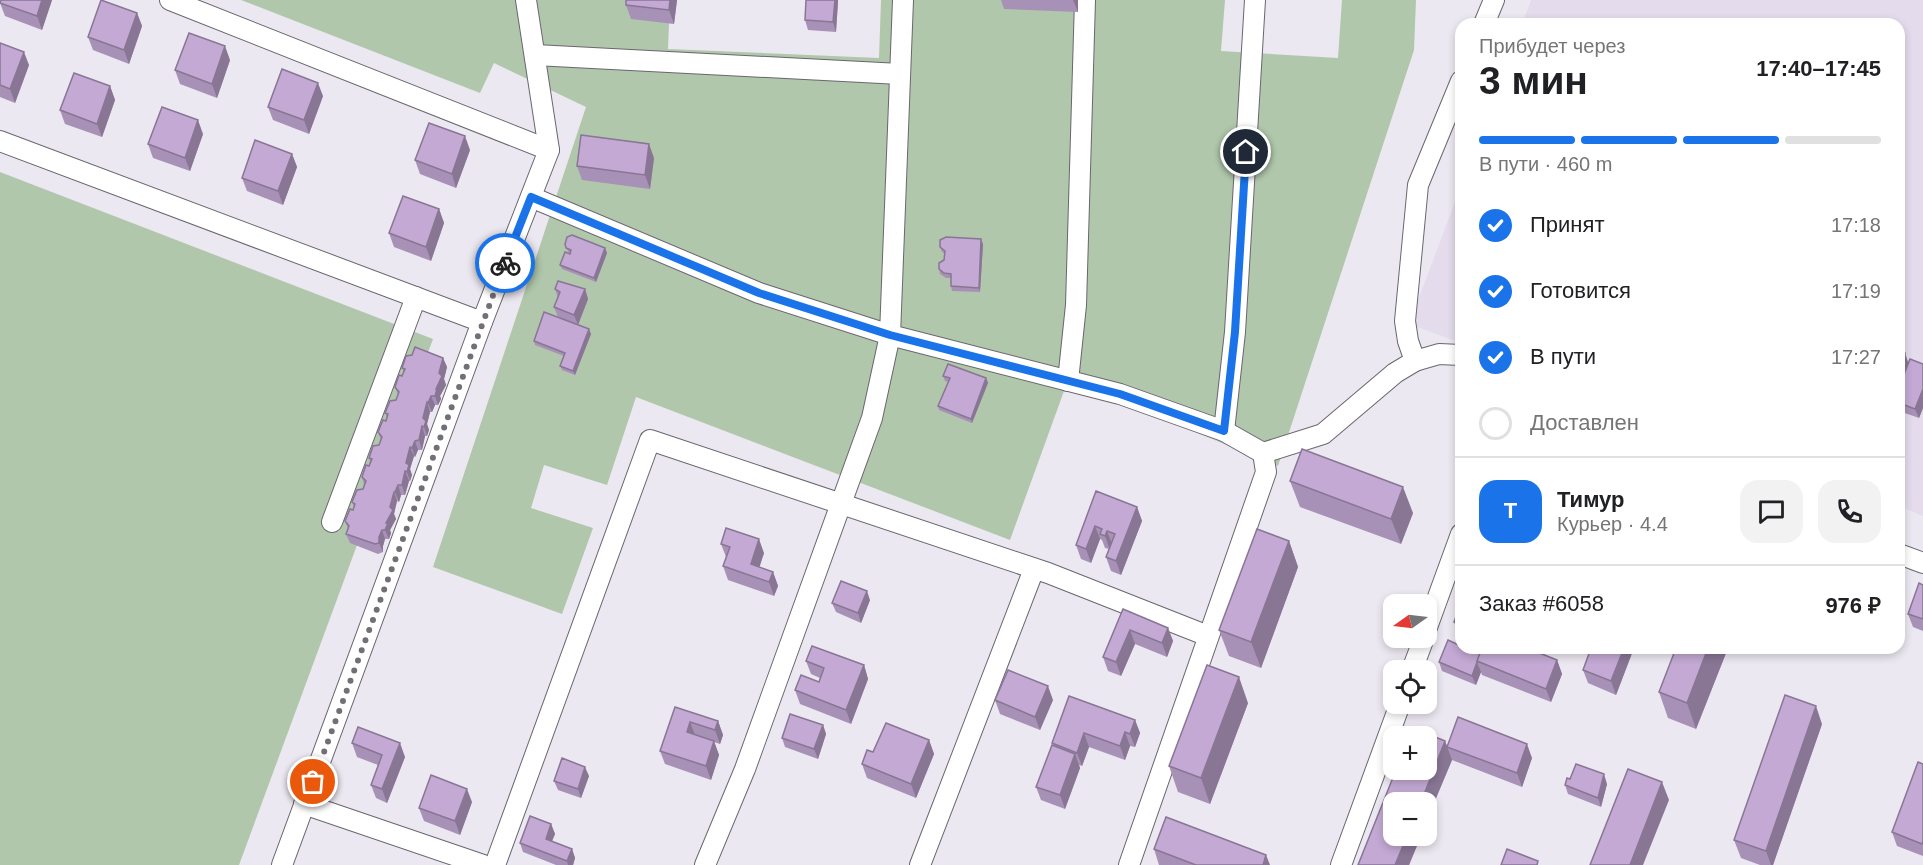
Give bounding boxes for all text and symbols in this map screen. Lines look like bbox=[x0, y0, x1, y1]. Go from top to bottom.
text: Прибудет через bbox=[1479, 35, 1625, 57]
text: 17:40–17:45 bbox=[1756, 56, 1881, 81]
text: 3 мин bbox=[1479, 59, 1588, 102]
pin bbox=[1220, 126, 1271, 177]
icon: home bbox=[1229, 135, 1262, 168]
text: В пути · 460 m bbox=[1479, 153, 1612, 175]
icon: check bbox=[1479, 209, 1512, 242]
text: Принят bbox=[1530, 212, 1604, 237]
text: 17:18 bbox=[1831, 214, 1881, 236]
courier bbox=[475, 233, 535, 293]
icon: bike bbox=[489, 247, 522, 280]
icon: check bbox=[1479, 275, 1512, 308]
text: Готовится bbox=[1530, 278, 1631, 303]
text: 17:19 bbox=[1831, 280, 1881, 302]
icon: check bbox=[1479, 341, 1512, 374]
text: В пути bbox=[1530, 344, 1596, 369]
text: 17:27 bbox=[1831, 346, 1881, 368]
text: Доставлен bbox=[1530, 410, 1639, 435]
button: chat bbox=[1740, 480, 1803, 543]
button: phone bbox=[1818, 480, 1881, 543]
text: Тимур bbox=[1557, 487, 1625, 512]
text: Т bbox=[1504, 498, 1517, 523]
text: Курьер · 4.4 bbox=[1557, 513, 1668, 535]
text: Заказ #6058 bbox=[1479, 591, 1604, 616]
text: 976 ₽ bbox=[1825, 593, 1881, 618]
north arrow bbox=[1383, 594, 1437, 648]
map controls bbox=[1383, 594, 1437, 846]
button: locate bbox=[1383, 660, 1437, 714]
button: + bbox=[1383, 726, 1437, 780]
pin bbox=[287, 756, 338, 807]
icon: bag bbox=[296, 765, 329, 798]
button: − bbox=[1383, 792, 1437, 846]

